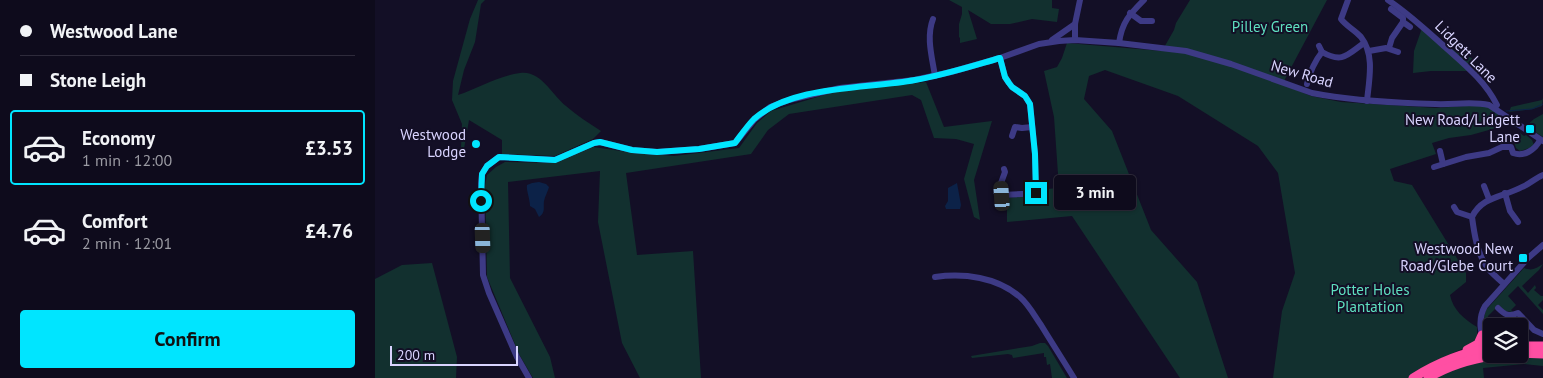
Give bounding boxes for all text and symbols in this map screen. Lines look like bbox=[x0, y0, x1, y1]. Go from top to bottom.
street label: Lidgett Lane bbox=[1431, 16, 1502, 87]
park label: Pilley Green bbox=[1232, 17, 1308, 36]
text: Westwood Lane bbox=[50, 19, 178, 43]
street label: New Road bbox=[1269, 56, 1336, 91]
text: Stone Leigh bbox=[50, 68, 146, 92]
place label: New Road/Lidgett Lane bbox=[1405, 110, 1520, 146]
marker: New Road/Lidgett Lane bbox=[1524, 123, 1536, 135]
icon: car bbox=[22, 125, 67, 170]
place label: Westwood Lodge bbox=[400, 125, 466, 161]
text: Economy bbox=[82, 126, 155, 150]
text: £3.53 bbox=[305, 136, 353, 160]
marker: Westwood Lodge bbox=[470, 138, 482, 150]
text: 1 min · 12:00 bbox=[82, 150, 172, 170]
callout: 3 min bbox=[1053, 176, 1136, 210]
car bbox=[993, 181, 1010, 211]
route end bbox=[1025, 182, 1047, 204]
text: 3 min bbox=[1075, 182, 1115, 202]
route start bbox=[470, 190, 492, 212]
icon: car bbox=[22, 208, 67, 253]
text: Comfort bbox=[82, 209, 148, 233]
text: £4.76 bbox=[305, 219, 353, 243]
car bbox=[474, 223, 491, 253]
text: 2 min · 12:01 bbox=[82, 233, 172, 253]
place label: Westwood New Road/Glebe Court bbox=[1400, 239, 1513, 275]
marker: Westwood New Road/Glebe Court bbox=[1517, 252, 1529, 264]
park label: Potter Holes Plantation bbox=[1330, 280, 1410, 316]
button: Confirm bbox=[20, 310, 355, 368]
map controls bbox=[1483, 318, 1528, 363]
button: layers bbox=[1483, 318, 1528, 363]
scale bar bbox=[390, 343, 517, 366]
text: 200 m bbox=[397, 346, 435, 364]

